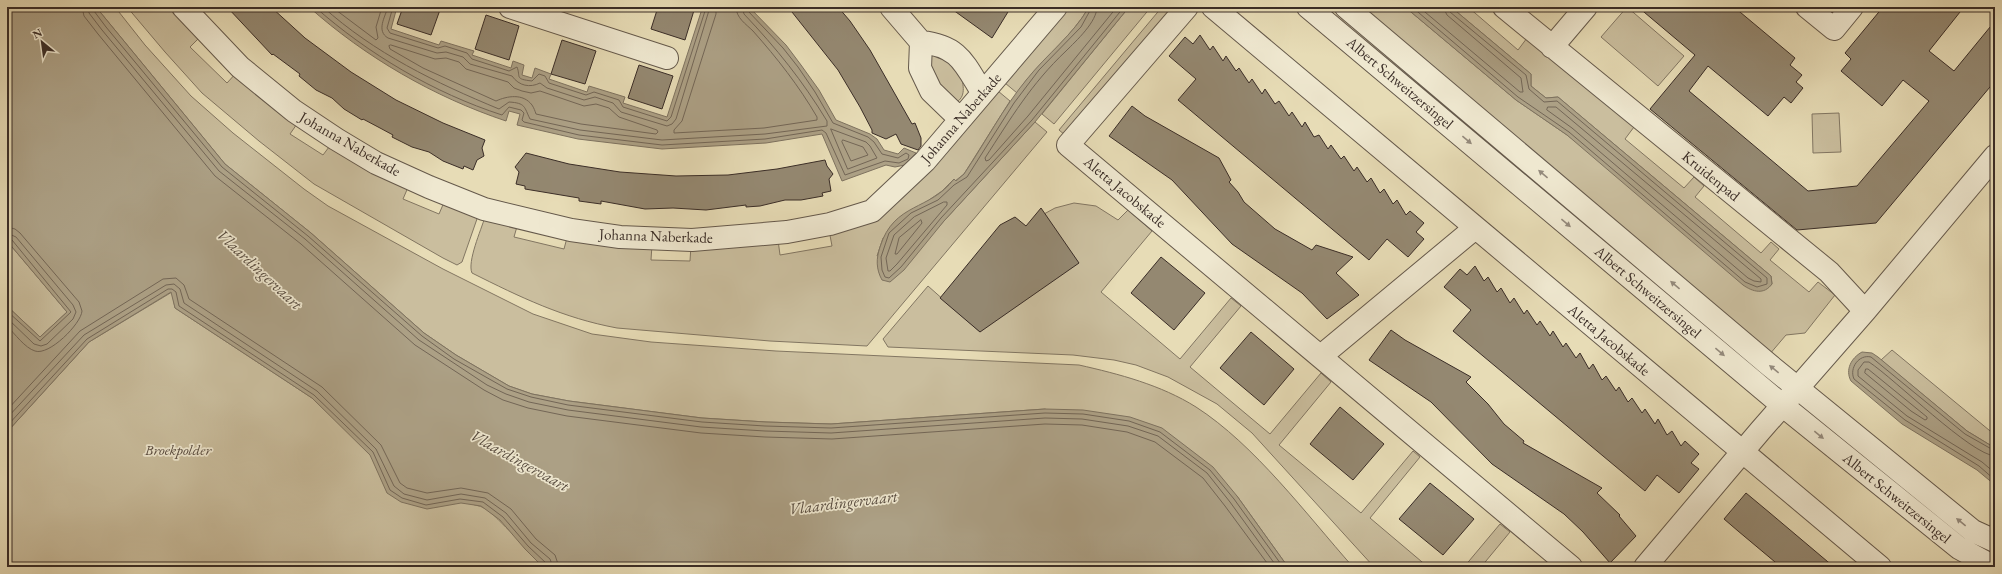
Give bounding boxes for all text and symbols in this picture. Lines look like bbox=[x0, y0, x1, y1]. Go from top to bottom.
north arrow bbox=[22, 22, 62, 62]
text: N bbox=[30, 25, 45, 42]
street label: Albert Schweitzersingel bbox=[1342, 32, 1458, 133]
street label: Johanna Naberkade bbox=[915, 68, 1005, 168]
street label: Johanna Naberkade bbox=[295, 106, 404, 180]
one-way arrow bbox=[1462, 135, 1472, 144]
street label: Kruidenpad bbox=[1678, 146, 1745, 205]
street label: Aletta Jacobskade bbox=[1080, 151, 1170, 232]
one-way arrow bbox=[1538, 170, 1549, 179]
one-way arrow bbox=[1561, 219, 1572, 228]
street label: Johanna Naberkade bbox=[597, 224, 713, 247]
water label: Vlaardingervaart bbox=[213, 225, 308, 315]
street label: Albert Schweitzersingel bbox=[1590, 241, 1706, 342]
one-way arrow bbox=[1669, 281, 1680, 290]
street label: Aletta Jacobskade bbox=[1564, 299, 1654, 380]
one-way arrow bbox=[1714, 348, 1725, 357]
one-way arrow bbox=[1768, 365, 1779, 374]
water label: Vlaardingervaart bbox=[467, 425, 574, 497]
one-way arrow bbox=[1814, 431, 1825, 440]
park label: Broekpolder bbox=[144, 440, 212, 459]
street label: Albert Schweitzersingel bbox=[1839, 448, 1956, 547]
water label: Vlaardingervaart bbox=[788, 485, 900, 520]
one-way arrow bbox=[1956, 518, 1967, 526]

